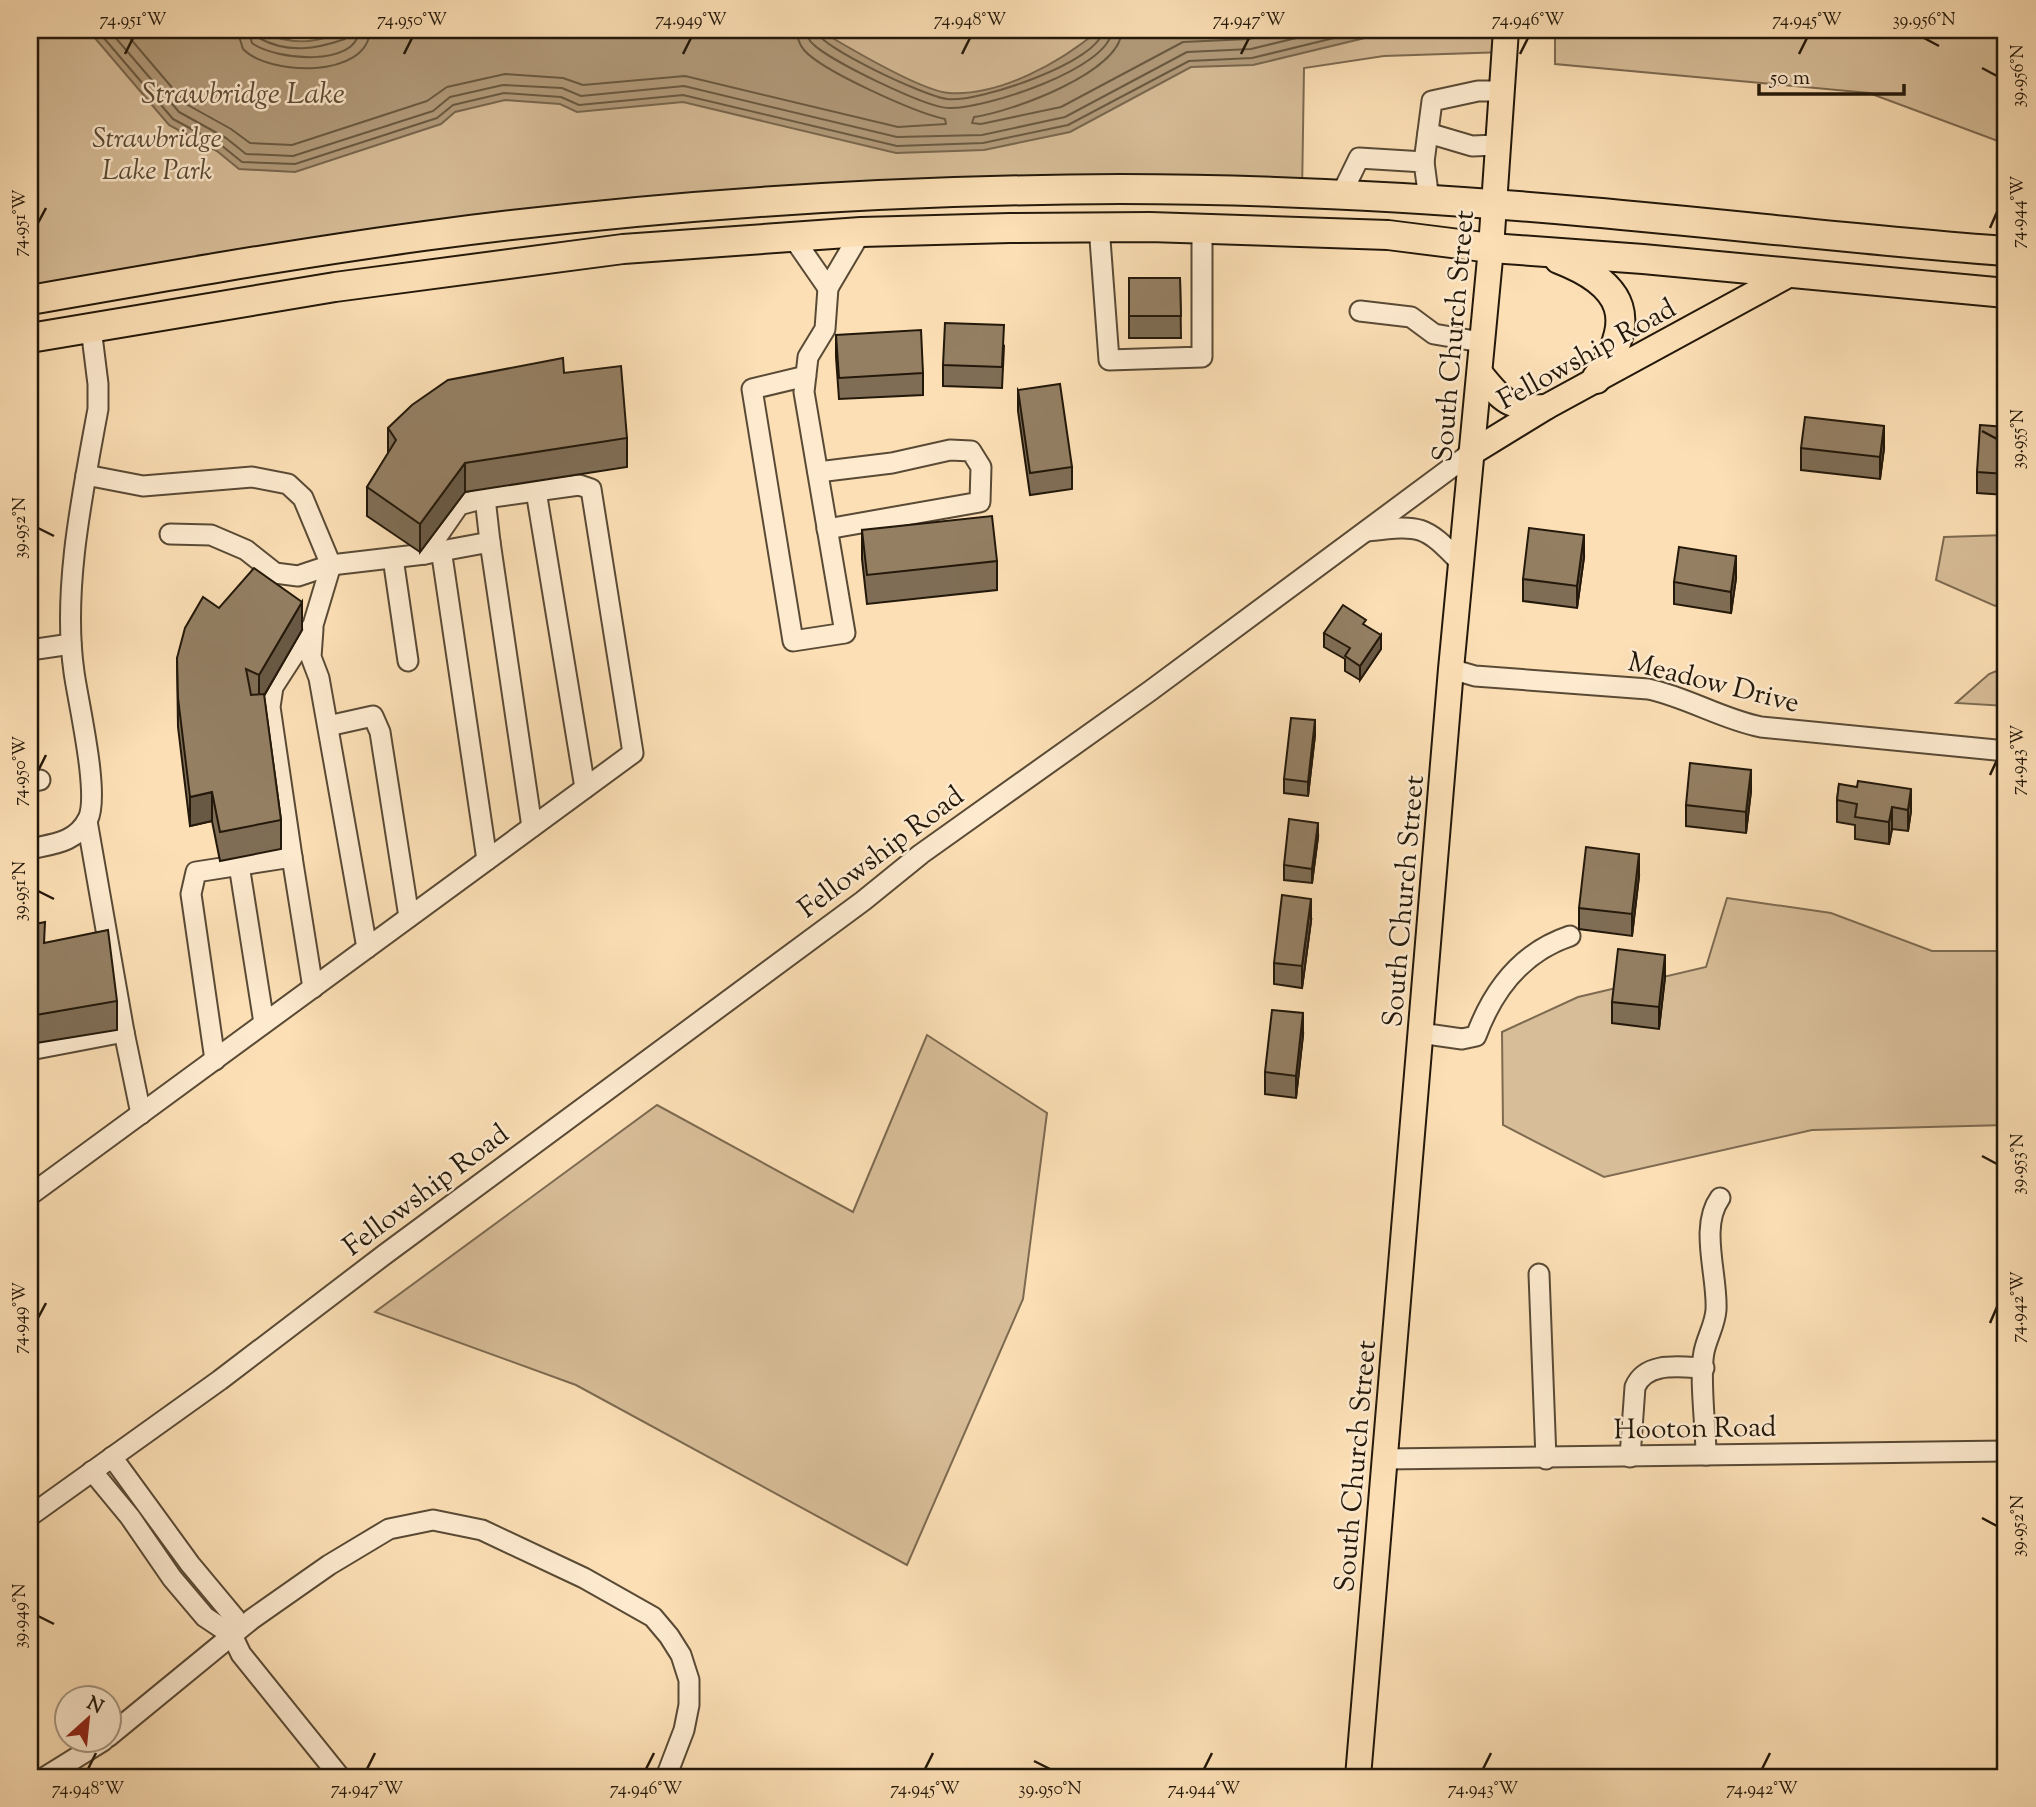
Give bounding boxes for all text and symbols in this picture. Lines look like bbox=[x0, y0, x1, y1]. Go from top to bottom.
text: 74.951°W bbox=[100, 8, 166, 34]
text: 74.950°W bbox=[377, 8, 447, 34]
text: 74.949°W bbox=[655, 8, 727, 34]
text: 74.948°W bbox=[934, 8, 1006, 34]
text: 74.947°W bbox=[1213, 8, 1285, 34]
text: 74.946°W bbox=[1492, 8, 1564, 34]
text: 74.945°W bbox=[1772, 8, 1842, 34]
text: 39.956°N bbox=[1892, 8, 1956, 34]
text: 39.956°N bbox=[2006, 44, 2032, 108]
scale bar bbox=[1759, 52, 1905, 96]
text: 50 m bbox=[1769, 64, 1810, 94]
water label: Strawbridge Lake bbox=[141, 74, 345, 117]
park label: Strawbridge Lake Park bbox=[92, 120, 222, 192]
text: 74.944°W bbox=[2006, 176, 2032, 248]
text: 74.951°W bbox=[8, 190, 34, 256]
street label: South Church Street bbox=[1424, 208, 1486, 464]
street label: Fellowship Road bbox=[1491, 290, 1684, 421]
text: 39.955°N bbox=[2006, 409, 2032, 469]
text: 39.952°N bbox=[8, 497, 34, 559]
street label: Meadow Drive bbox=[1623, 643, 1803, 725]
text: 74.943°W bbox=[2006, 725, 2032, 795]
text: 74.950°W bbox=[8, 736, 34, 806]
street label: South Church Street bbox=[1374, 773, 1436, 1029]
street label: Fellowship Road bbox=[791, 778, 973, 929]
text: 39.951°N bbox=[8, 861, 34, 921]
street label: Fellowship Road bbox=[336, 1116, 518, 1267]
text: 39.953°N bbox=[2006, 1133, 2032, 1195]
text: 74.942°W bbox=[2006, 1271, 2032, 1343]
text: 74.949°W bbox=[8, 1282, 34, 1354]
street label: South Church Street bbox=[1326, 1338, 1388, 1594]
street label: Hooton Road bbox=[1613, 1409, 1777, 1451]
text: 39.952°N bbox=[2006, 1495, 2032, 1557]
text: 39.949°N bbox=[8, 1583, 34, 1649]
north arrow bbox=[52, 1685, 122, 1755]
text: N bbox=[82, 1691, 107, 1722]
text: 74.948°W bbox=[52, 1777, 124, 1803]
text: 74.947°W bbox=[331, 1777, 403, 1803]
text: 74.946°W bbox=[610, 1777, 682, 1803]
text: 74.945°W bbox=[890, 1777, 960, 1803]
text: 39.950°N bbox=[1018, 1777, 1082, 1803]
text: 74.944°W bbox=[1168, 1777, 1240, 1803]
text: 74.943°W bbox=[1448, 1777, 1518, 1803]
text: 74.942°W bbox=[1726, 1777, 1798, 1803]

